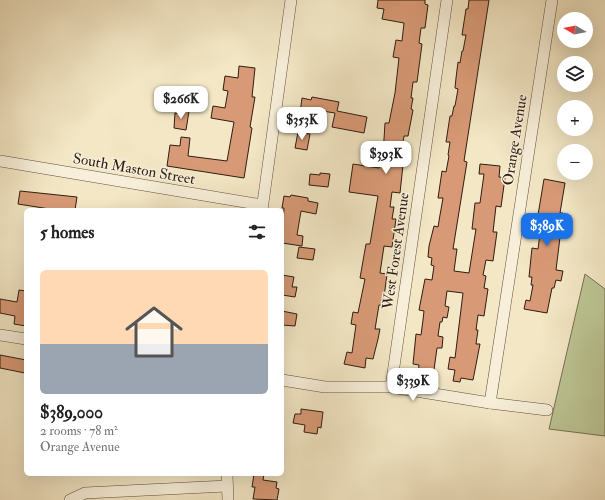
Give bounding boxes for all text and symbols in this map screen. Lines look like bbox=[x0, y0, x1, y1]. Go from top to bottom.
north arrow bbox=[557, 12, 593, 48]
map controls bbox=[557, 12, 593, 180]
button: layers bbox=[557, 56, 593, 92]
pin: $266K bbox=[153, 86, 209, 120]
text: $266K bbox=[163, 91, 199, 107]
street label: Orange Avenue bbox=[498, 93, 532, 187]
button: + bbox=[557, 100, 593, 136]
pin: $353K bbox=[274, 107, 330, 141]
text: $353K bbox=[286, 112, 318, 128]
pin: $393K bbox=[358, 141, 414, 175]
button: − bbox=[557, 144, 593, 180]
text: $393K bbox=[369, 146, 403, 162]
street label: South Maston Street bbox=[71, 149, 197, 189]
street label: West Forest Avenue bbox=[378, 191, 414, 312]
pin: $389K bbox=[519, 213, 575, 247]
text: $389K bbox=[530, 218, 564, 234]
icon: filters bbox=[246, 221, 268, 243]
text: 5 homes bbox=[40, 222, 94, 243]
icon: home bbox=[118, 296, 190, 368]
pin: $339K bbox=[385, 368, 441, 402]
text: $339K bbox=[396, 373, 430, 389]
text: $389,000 bbox=[40, 402, 103, 423]
text: 2 rooms · 78 m² bbox=[40, 423, 118, 439]
text: Orange Avenue bbox=[40, 439, 120, 455]

